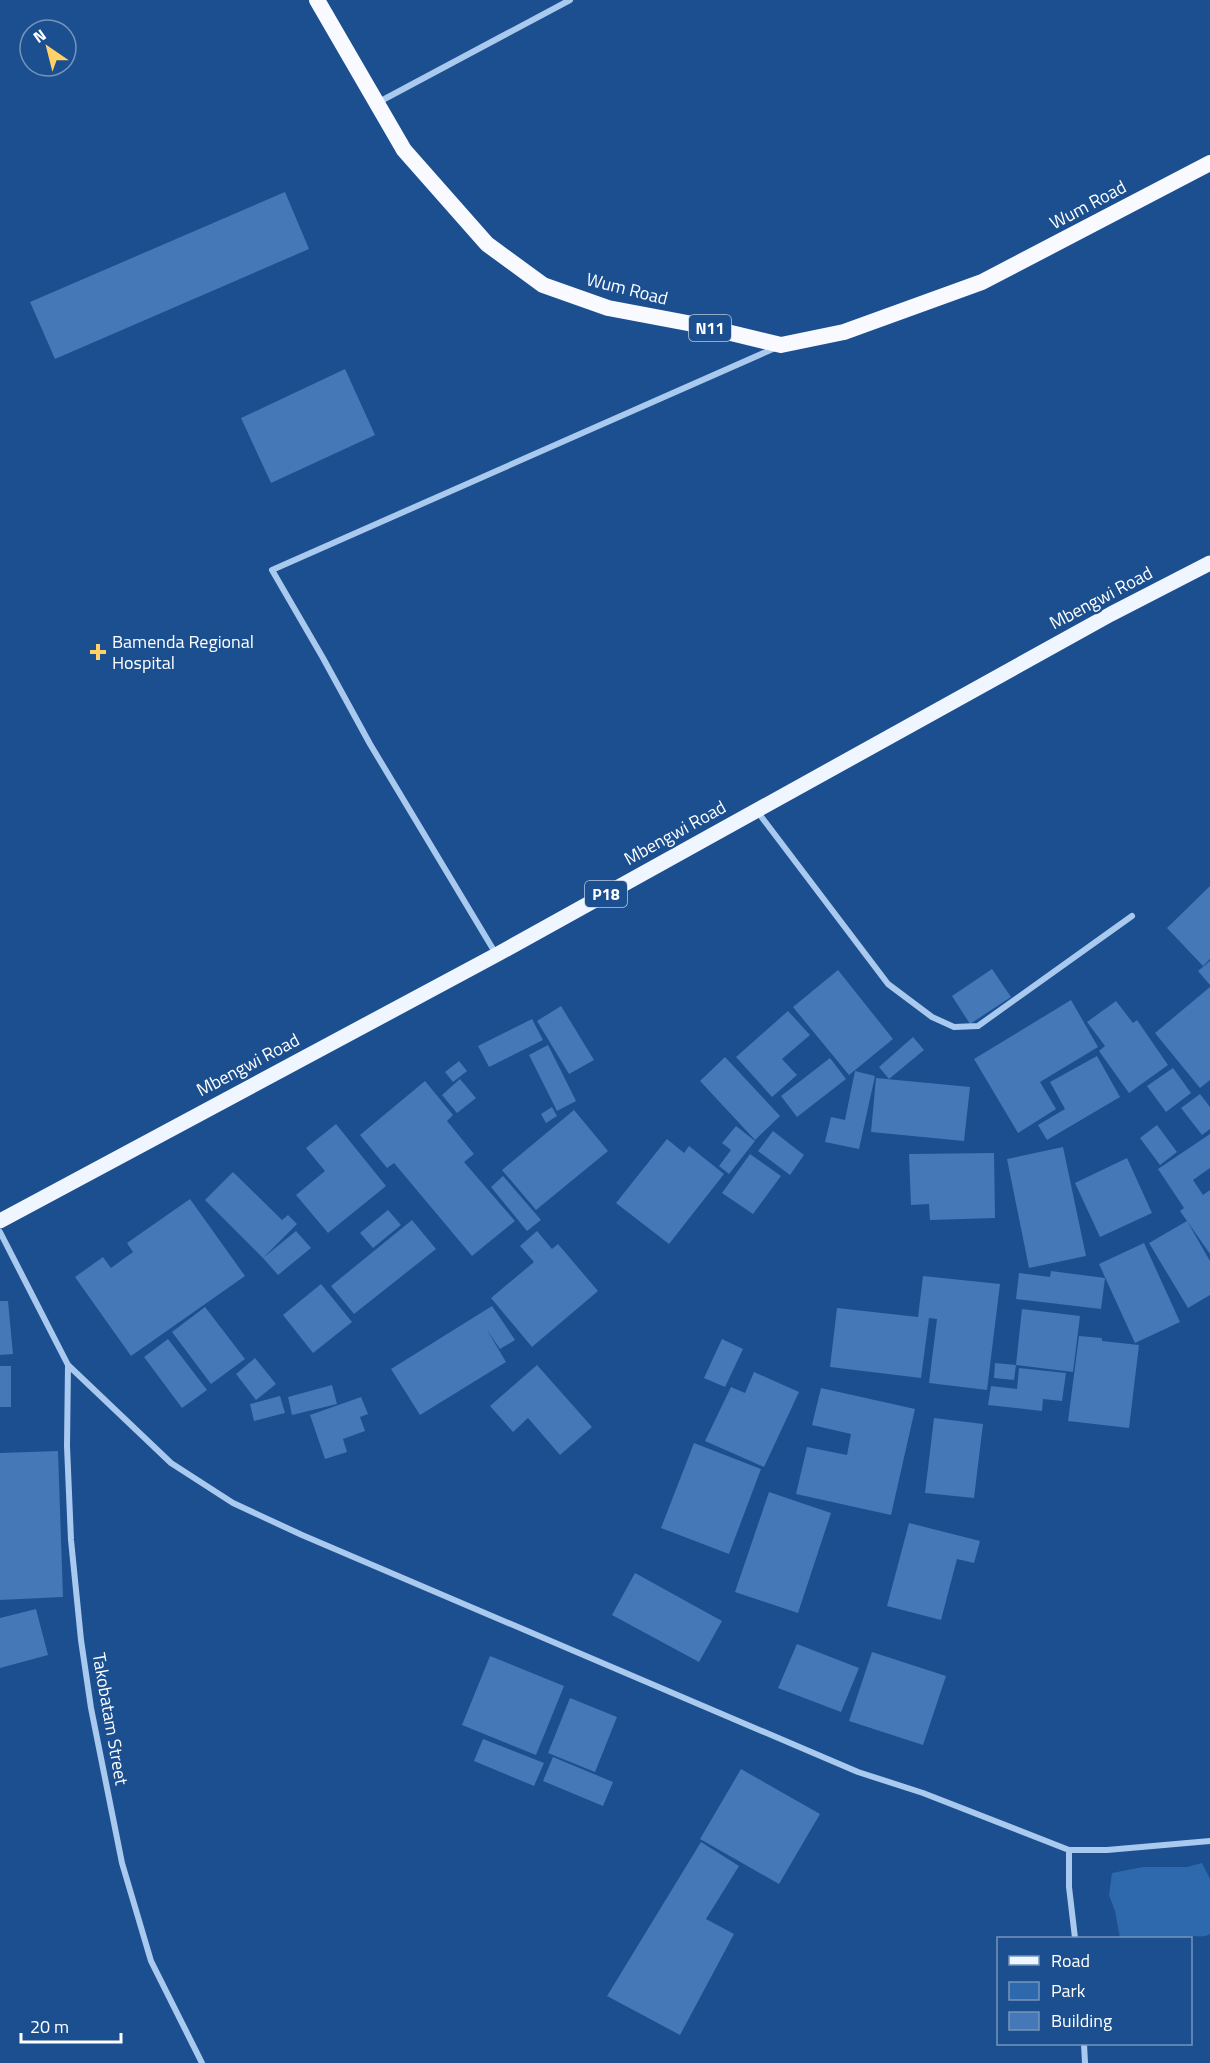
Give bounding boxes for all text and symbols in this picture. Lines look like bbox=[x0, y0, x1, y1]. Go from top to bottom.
north arrow bbox=[18, 18, 78, 78]
text: N bbox=[28, 23, 51, 49]
street label: Wum Road bbox=[1045, 173, 1131, 236]
street label: Wum Road bbox=[583, 265, 671, 312]
road number: N11 bbox=[689, 315, 731, 341]
street label: Mbengwi Road bbox=[1044, 559, 1157, 636]
place label: Bamenda Regional Hospital bbox=[112, 628, 254, 676]
marker: Bamenda Regional Hospital bbox=[89, 643, 107, 661]
street label: Mbengwi Road bbox=[619, 793, 731, 872]
road number: P18 bbox=[585, 881, 627, 907]
street label: Mbengwi Road bbox=[191, 1026, 304, 1103]
street label: Takobatam Street bbox=[86, 1651, 136, 1788]
legend bbox=[997, 1937, 1192, 2045]
text: Road bbox=[1051, 1947, 1090, 1974]
text: Park bbox=[1051, 1977, 1086, 2004]
scale bar bbox=[21, 2006, 122, 2044]
text: Building bbox=[1051, 2007, 1112, 2034]
text: 20 m bbox=[30, 2013, 69, 2040]

